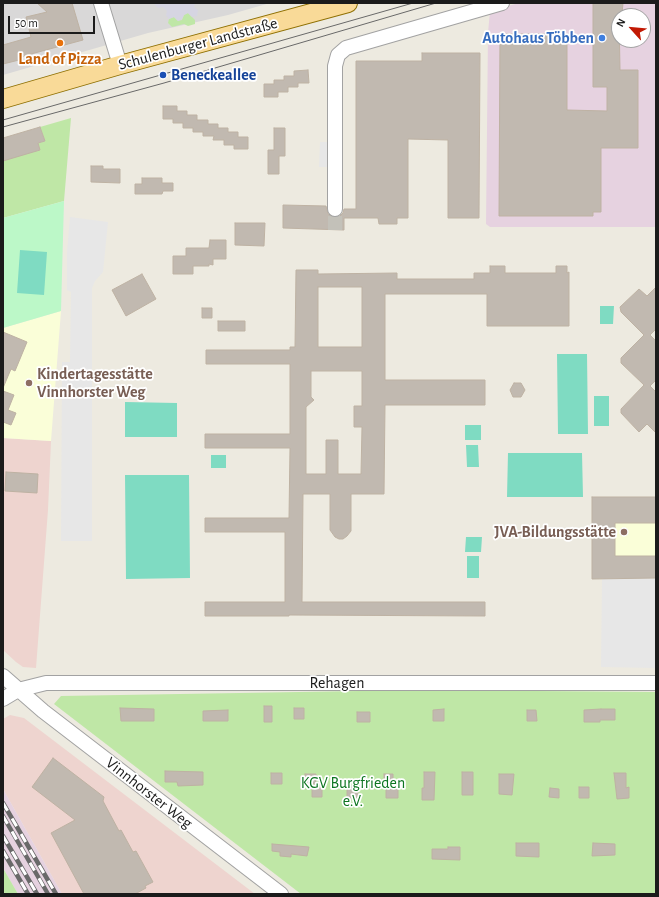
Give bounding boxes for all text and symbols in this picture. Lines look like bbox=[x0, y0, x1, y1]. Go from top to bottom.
scale bar bbox=[10, 8, 97, 34]
north arrow bbox=[611, 8, 651, 48]
street label: Schulenburger Landstraße bbox=[116, 14, 280, 74]
text: 50 m bbox=[15, 17, 38, 29]
text: N bbox=[614, 17, 627, 29]
place label: Autohaus Többen bbox=[482, 28, 594, 48]
marker: Autohaus Többen bbox=[597, 33, 607, 43]
marker: Land of Pizza bbox=[55, 38, 65, 48]
place label: Land of Pizza bbox=[18, 49, 102, 69]
place label: Beneckeallee bbox=[171, 65, 256, 85]
marker: Beneckeallee bbox=[158, 70, 168, 80]
place label: Kindertagesstätte Vinnhorster Weg bbox=[37, 364, 153, 402]
marker: Kindertagesstätte Vinnhorster Weg bbox=[24, 378, 34, 388]
place label: JVA-Bildungsstätte bbox=[494, 522, 616, 542]
marker: JVA-Bildungsstätte bbox=[619, 527, 629, 537]
street label: Rehagen bbox=[310, 673, 364, 693]
street label: Vinnhorster Weg bbox=[102, 753, 196, 833]
park label: KGV Burgfrieden e.V. bbox=[301, 773, 405, 811]

